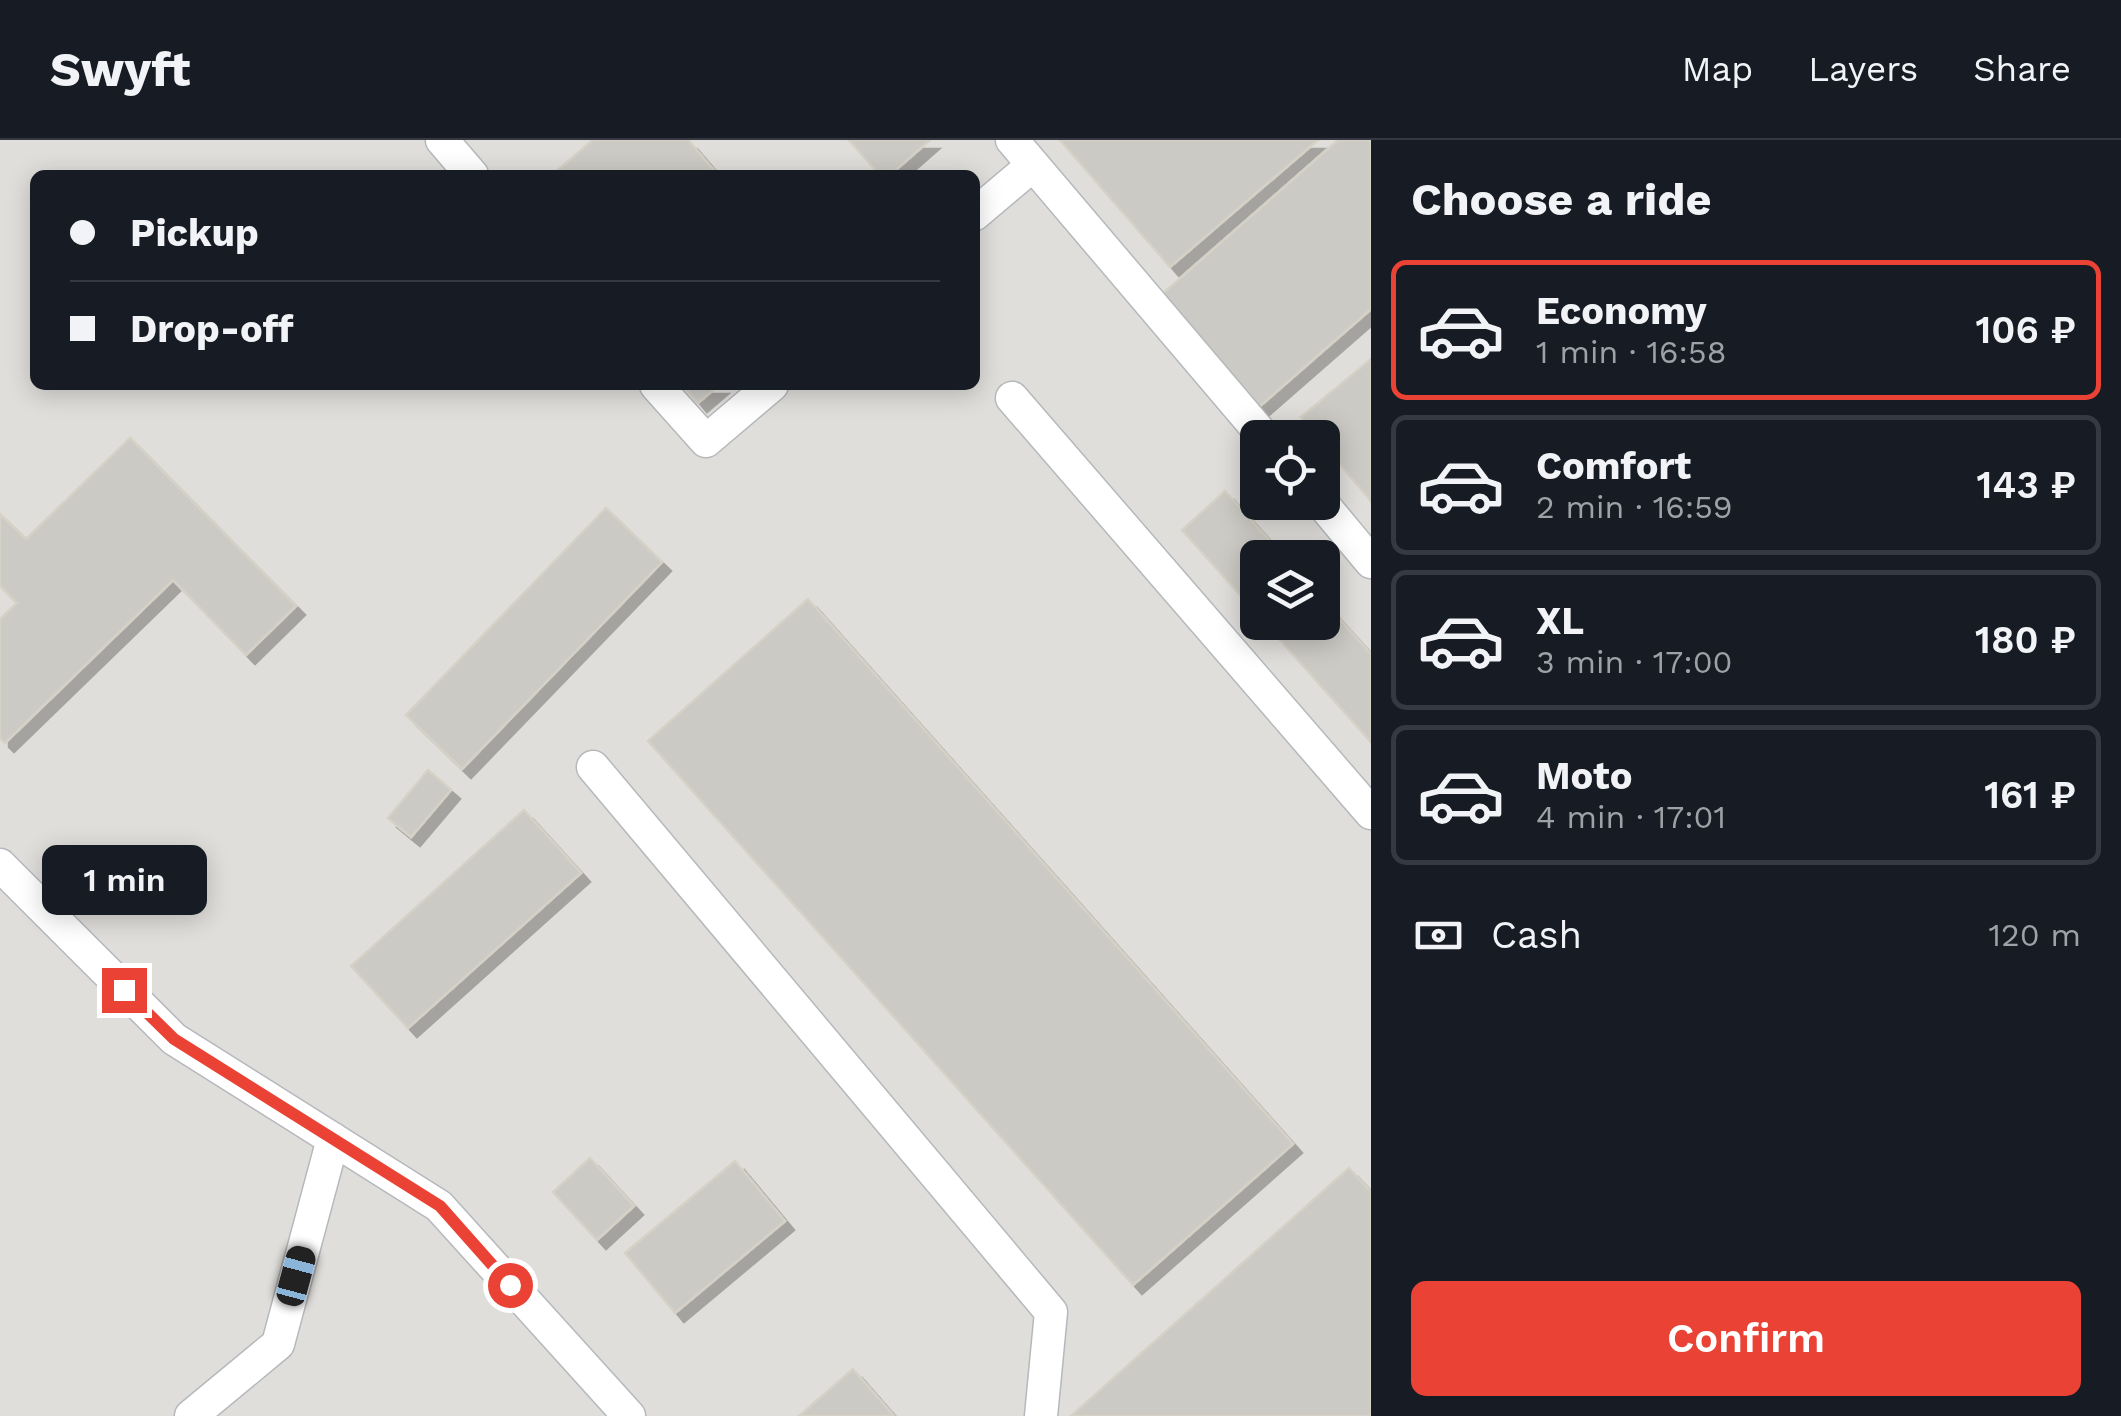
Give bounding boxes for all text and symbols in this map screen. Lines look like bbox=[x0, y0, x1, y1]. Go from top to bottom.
text: Swyft bbox=[50, 41, 190, 98]
text: Map bbox=[1682, 48, 1753, 90]
text: Layers bbox=[1808, 48, 1918, 90]
text: Share bbox=[1973, 48, 2071, 90]
text: Choose a ride bbox=[1411, 173, 1711, 226]
text: Pickup bbox=[130, 211, 259, 255]
icon: car bbox=[1416, 285, 1506, 375]
text: Economy bbox=[1536, 289, 1707, 333]
text: Drop-off bbox=[130, 307, 294, 351]
text: 106 ₽ bbox=[1975, 308, 2076, 352]
text: 1 min · 16:58 bbox=[1536, 333, 1726, 371]
map controls bbox=[1240, 420, 1340, 640]
button: locate bbox=[1240, 420, 1340, 520]
icon: car bbox=[1416, 440, 1506, 530]
text: Comfort bbox=[1536, 444, 1691, 488]
text: 143 ₽ bbox=[1977, 463, 2076, 507]
text: 2 min · 16:59 bbox=[1536, 488, 1733, 526]
button: layers bbox=[1240, 540, 1340, 640]
icon: car bbox=[1416, 595, 1506, 685]
text: XL bbox=[1536, 599, 1584, 643]
text: 180 ₽ bbox=[1975, 618, 2076, 662]
text: 3 min · 17:00 bbox=[1536, 643, 1733, 681]
icon: car bbox=[1416, 750, 1506, 840]
text: Moto bbox=[1536, 754, 1632, 798]
text: 161 ₽ bbox=[1984, 773, 2076, 817]
text: 4 min · 17:01 bbox=[1536, 798, 1726, 836]
callout: 1 min bbox=[42, 845, 206, 915]
text: 1 min bbox=[83, 861, 166, 899]
icon: cash bbox=[1411, 908, 1466, 963]
text: Cash bbox=[1491, 913, 1582, 957]
text: 120 m bbox=[1989, 916, 2081, 954]
route end bbox=[102, 968, 147, 1013]
car bbox=[274, 1243, 318, 1309]
route start bbox=[488, 1263, 533, 1308]
button: Confirm bbox=[1411, 1281, 2081, 1396]

